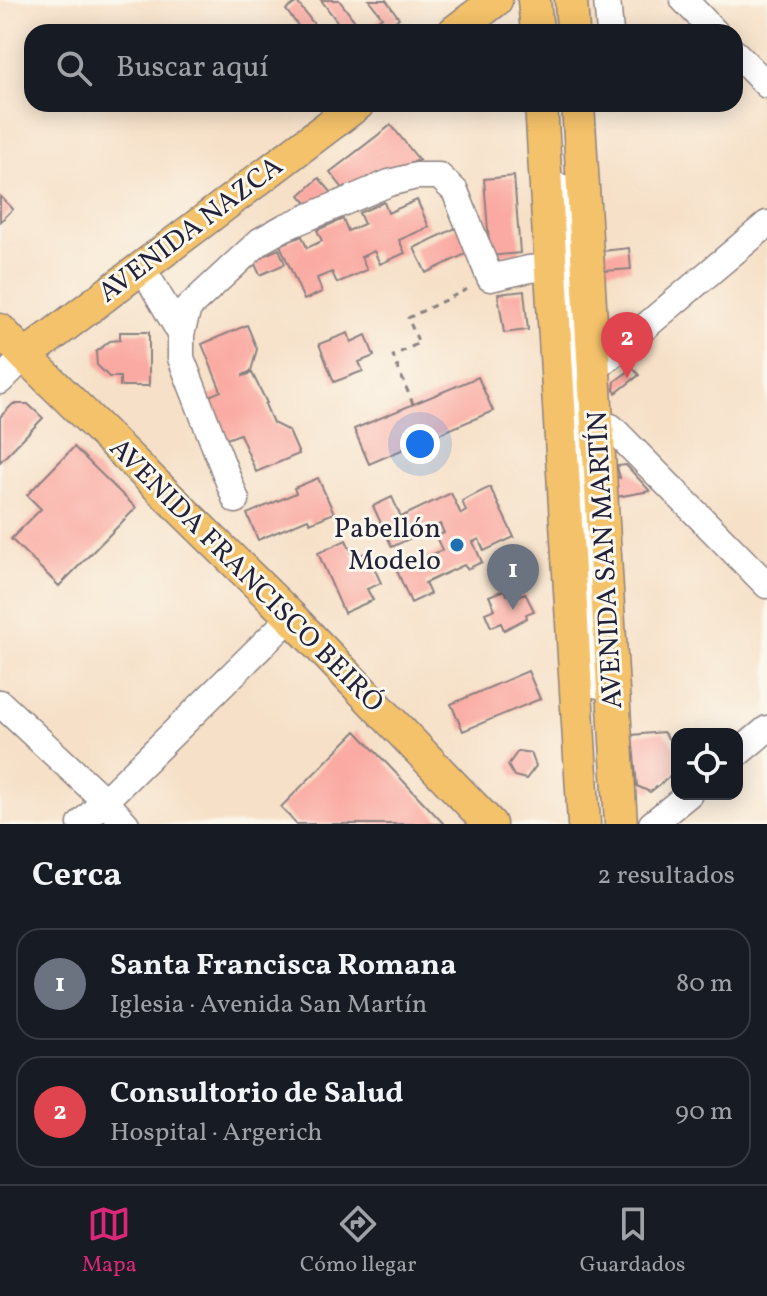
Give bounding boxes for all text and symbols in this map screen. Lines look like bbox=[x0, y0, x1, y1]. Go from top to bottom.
search box bbox=[24, 24, 743, 112]
icon: search bbox=[52, 46, 96, 90]
text: Buscar aquí bbox=[116, 47, 269, 89]
street label: AVENIDA NAZCA bbox=[90, 147, 292, 313]
pin: 2 bbox=[601, 312, 653, 378]
street label: AVENIDA SAN MARTÍN bbox=[579, 410, 633, 710]
your location bbox=[400, 424, 440, 464]
street label: AVENIDA FRANCISCO BEIRÓ bbox=[100, 430, 392, 722]
place label: Pabellón Modelo bbox=[334, 510, 441, 581]
marker: Pabellón Modelo bbox=[448, 536, 466, 554]
pin: 1 bbox=[487, 544, 539, 610]
map controls bbox=[671, 728, 743, 800]
button: locate bbox=[671, 728, 743, 800]
text: Cerca bbox=[32, 853, 122, 900]
text: 2 resultados bbox=[597, 858, 735, 894]
text: Santa Francisca Romana bbox=[110, 945, 457, 987]
text: 1 bbox=[55, 966, 65, 1002]
text: 80 m bbox=[676, 966, 733, 1002]
text: Iglesia · Avenida San Martín bbox=[110, 987, 427, 1023]
text: Consultorio de Salud bbox=[110, 1073, 404, 1115]
text: 2 bbox=[53, 1094, 67, 1130]
text: 90 m bbox=[675, 1094, 733, 1130]
text: Hospital · Argerich bbox=[110, 1115, 323, 1151]
tab: Mapa bbox=[82, 1202, 137, 1281]
tab: Cómo llegar bbox=[300, 1202, 417, 1281]
tab: Guardados bbox=[580, 1202, 685, 1281]

